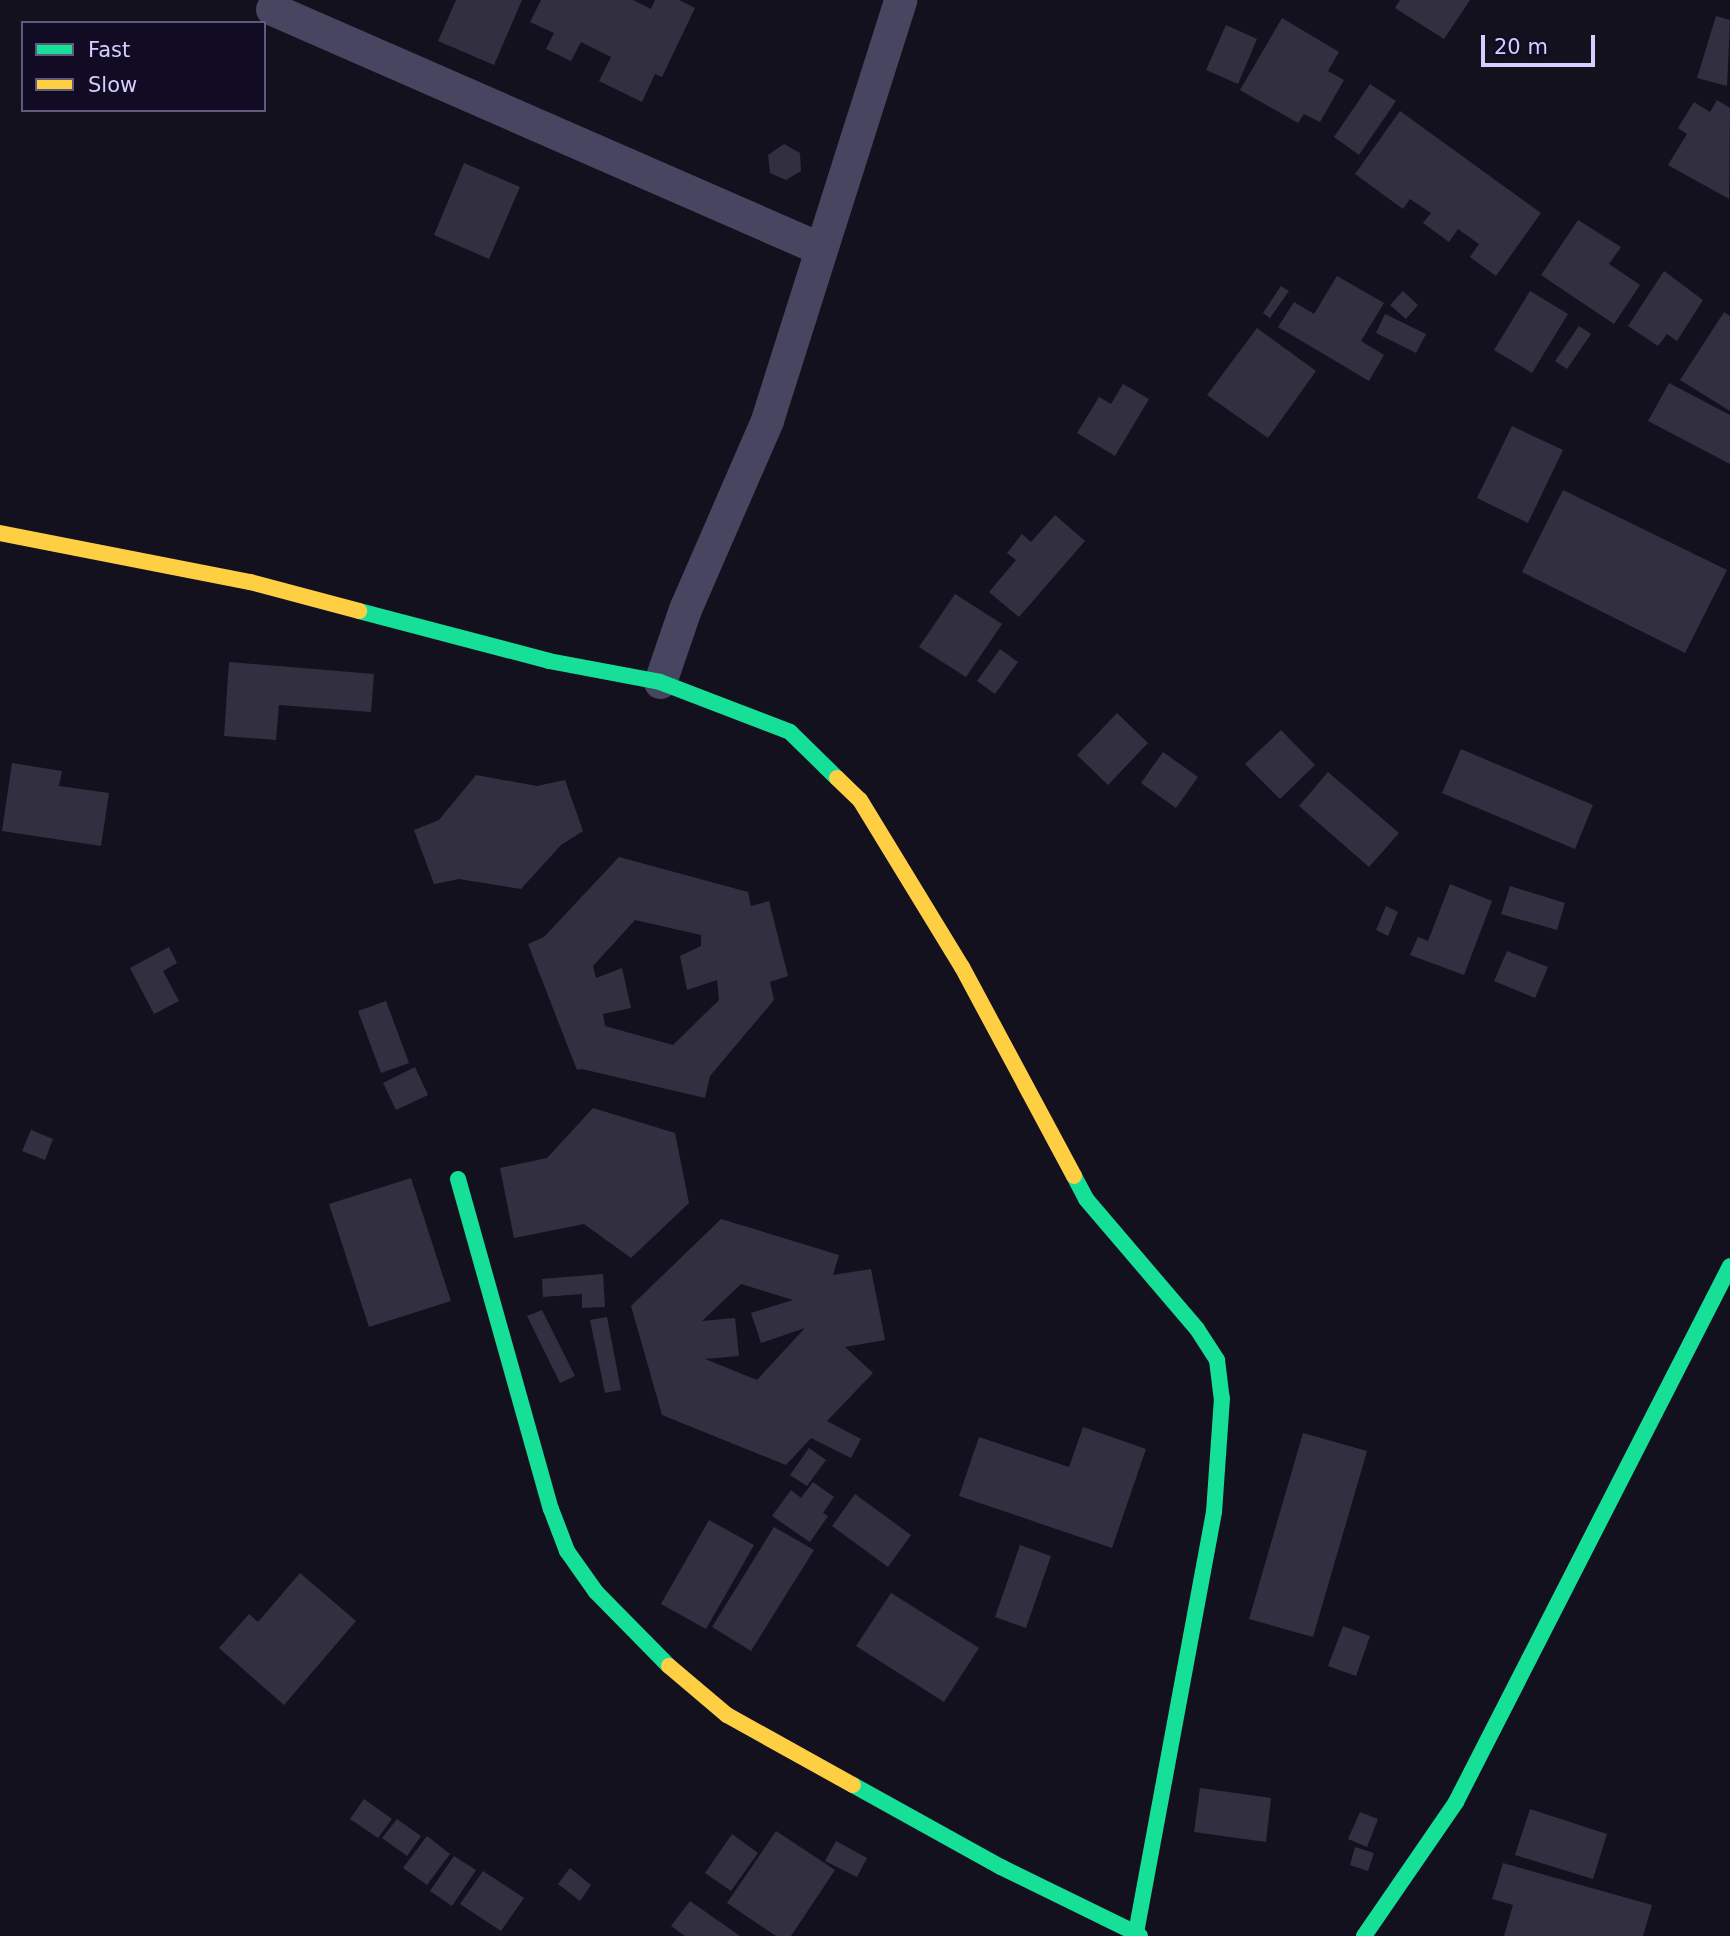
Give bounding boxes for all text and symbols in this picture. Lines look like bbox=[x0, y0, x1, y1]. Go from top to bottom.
legend bbox=[21, 21, 266, 112]
scale bar bbox=[1485, 21, 1599, 65]
text: 20 m bbox=[1494, 35, 1548, 59]
text: Fast bbox=[88, 38, 130, 62]
text: Slow bbox=[88, 73, 137, 97]

